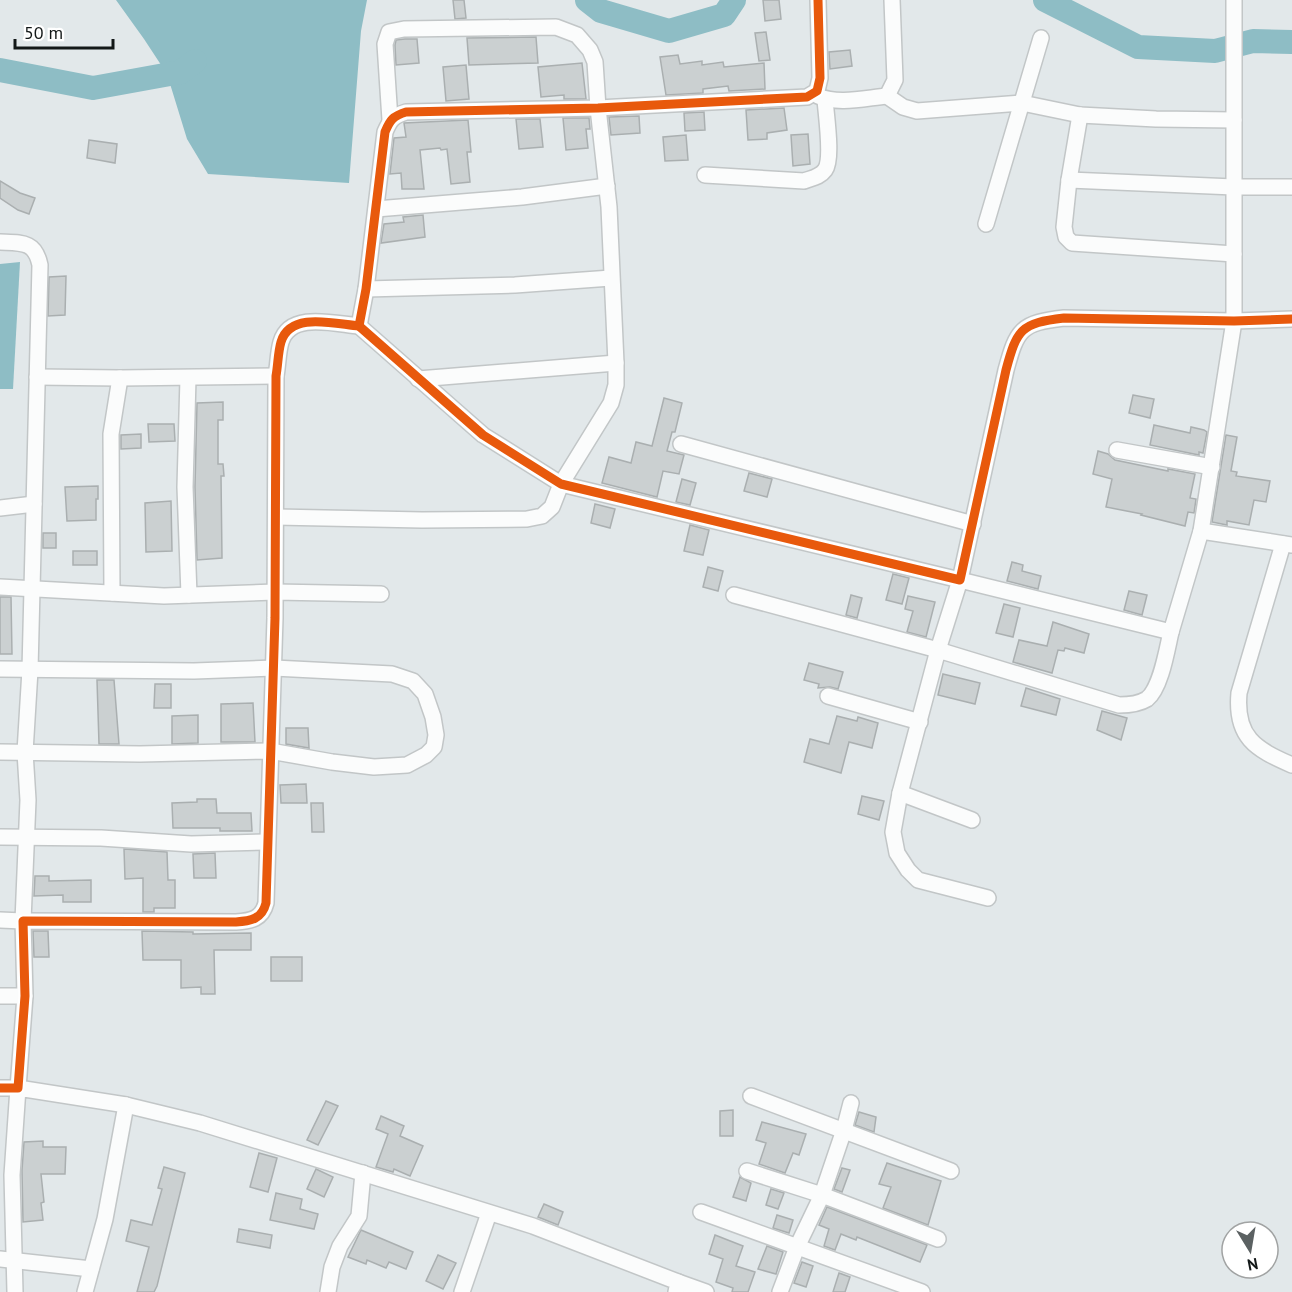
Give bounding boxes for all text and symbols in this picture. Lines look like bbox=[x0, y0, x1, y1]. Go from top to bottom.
scale bar bbox=[15, 12, 112, 50]
text: 50 m bbox=[24, 21, 63, 44]
north arrow bbox=[1220, 1220, 1280, 1280]
text: N bbox=[1246, 1254, 1260, 1276]

